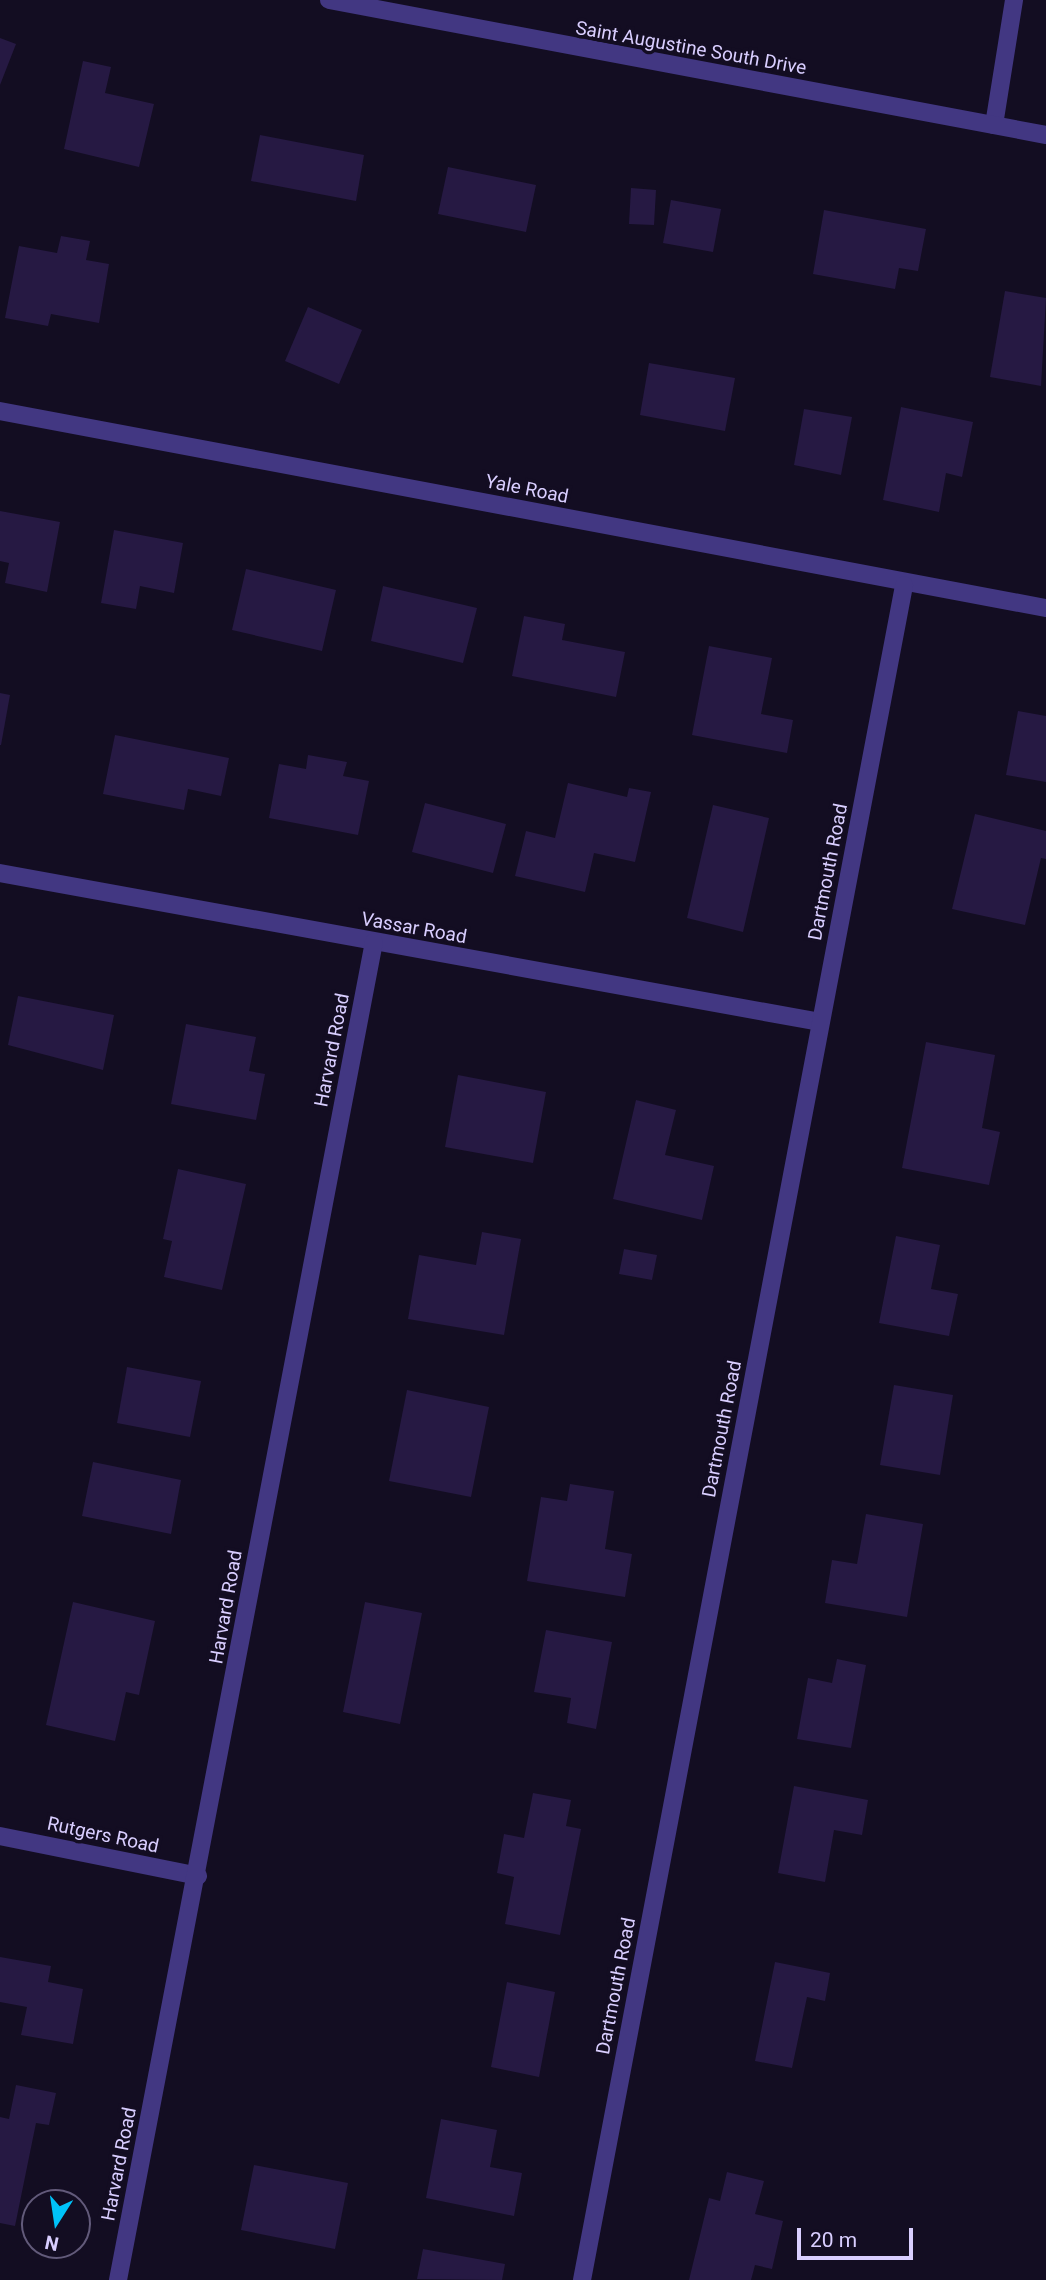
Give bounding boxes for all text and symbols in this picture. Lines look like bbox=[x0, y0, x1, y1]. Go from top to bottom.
street label: Saint Augustine South Drive bbox=[574, 16, 808, 80]
street label: Yale Road bbox=[484, 470, 570, 508]
street label: Dartmouth Road bbox=[804, 802, 852, 942]
street label: Vassar Road bbox=[359, 908, 469, 948]
street label: Harvard Road bbox=[310, 991, 354, 1109]
street label: Dartmouth Road bbox=[698, 1359, 746, 1499]
street label: Harvard Road bbox=[205, 1548, 247, 1666]
street label: Rutgers Road bbox=[45, 1812, 161, 1858]
street label: Dartmouth Road bbox=[592, 1916, 640, 2056]
street label: Harvard Road bbox=[97, 2105, 141, 2223]
north arrow bbox=[21, 2189, 91, 2259]
scale bar bbox=[801, 2214, 916, 2258]
text: 20 m bbox=[810, 2228, 857, 2252]
text: N bbox=[43, 2230, 61, 2256]

